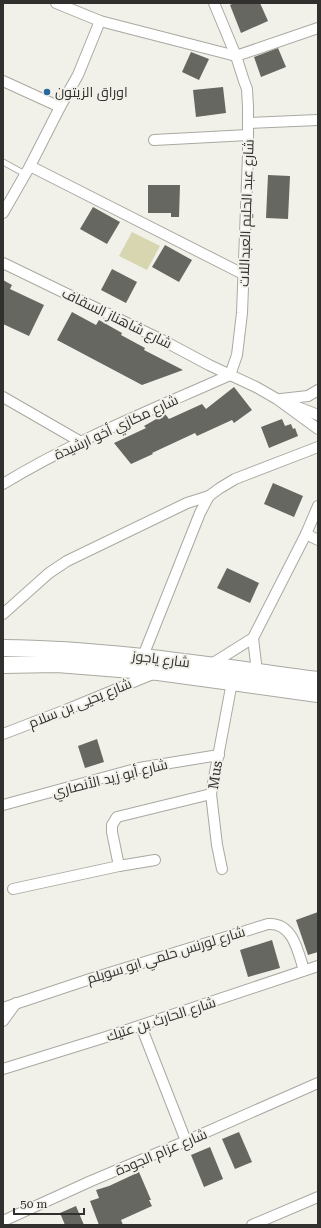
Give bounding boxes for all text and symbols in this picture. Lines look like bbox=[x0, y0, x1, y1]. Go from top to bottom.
place label: اوراق الزيتون bbox=[55, 84, 128, 101]
marker: اوراق الزيتون bbox=[42, 87, 52, 97]
street label: شارع عبد الحليم العبداللات bbox=[235, 139, 259, 287]
street label: شارع شاهناز السقاف bbox=[59, 284, 175, 352]
street label: شارع مكازي أخو ارشيدة bbox=[51, 390, 182, 466]
street label: شارع ياجوز bbox=[130, 647, 191, 671]
street label: شارع يحيى بن سلام bbox=[26, 675, 135, 733]
street label: شارع أبو زيد الأنصاري bbox=[50, 755, 170, 804]
street label: Mus bbox=[205, 759, 225, 790]
street label: شارع لورنس حلمي ابو سويلم bbox=[85, 923, 248, 991]
street label: شارع الحارث بن عتيك bbox=[104, 994, 218, 1045]
street label: شارع عزام الجودة bbox=[113, 1125, 210, 1180]
scale bar bbox=[14, 1190, 84, 1216]
text: 50 m bbox=[20, 1197, 47, 1211]

